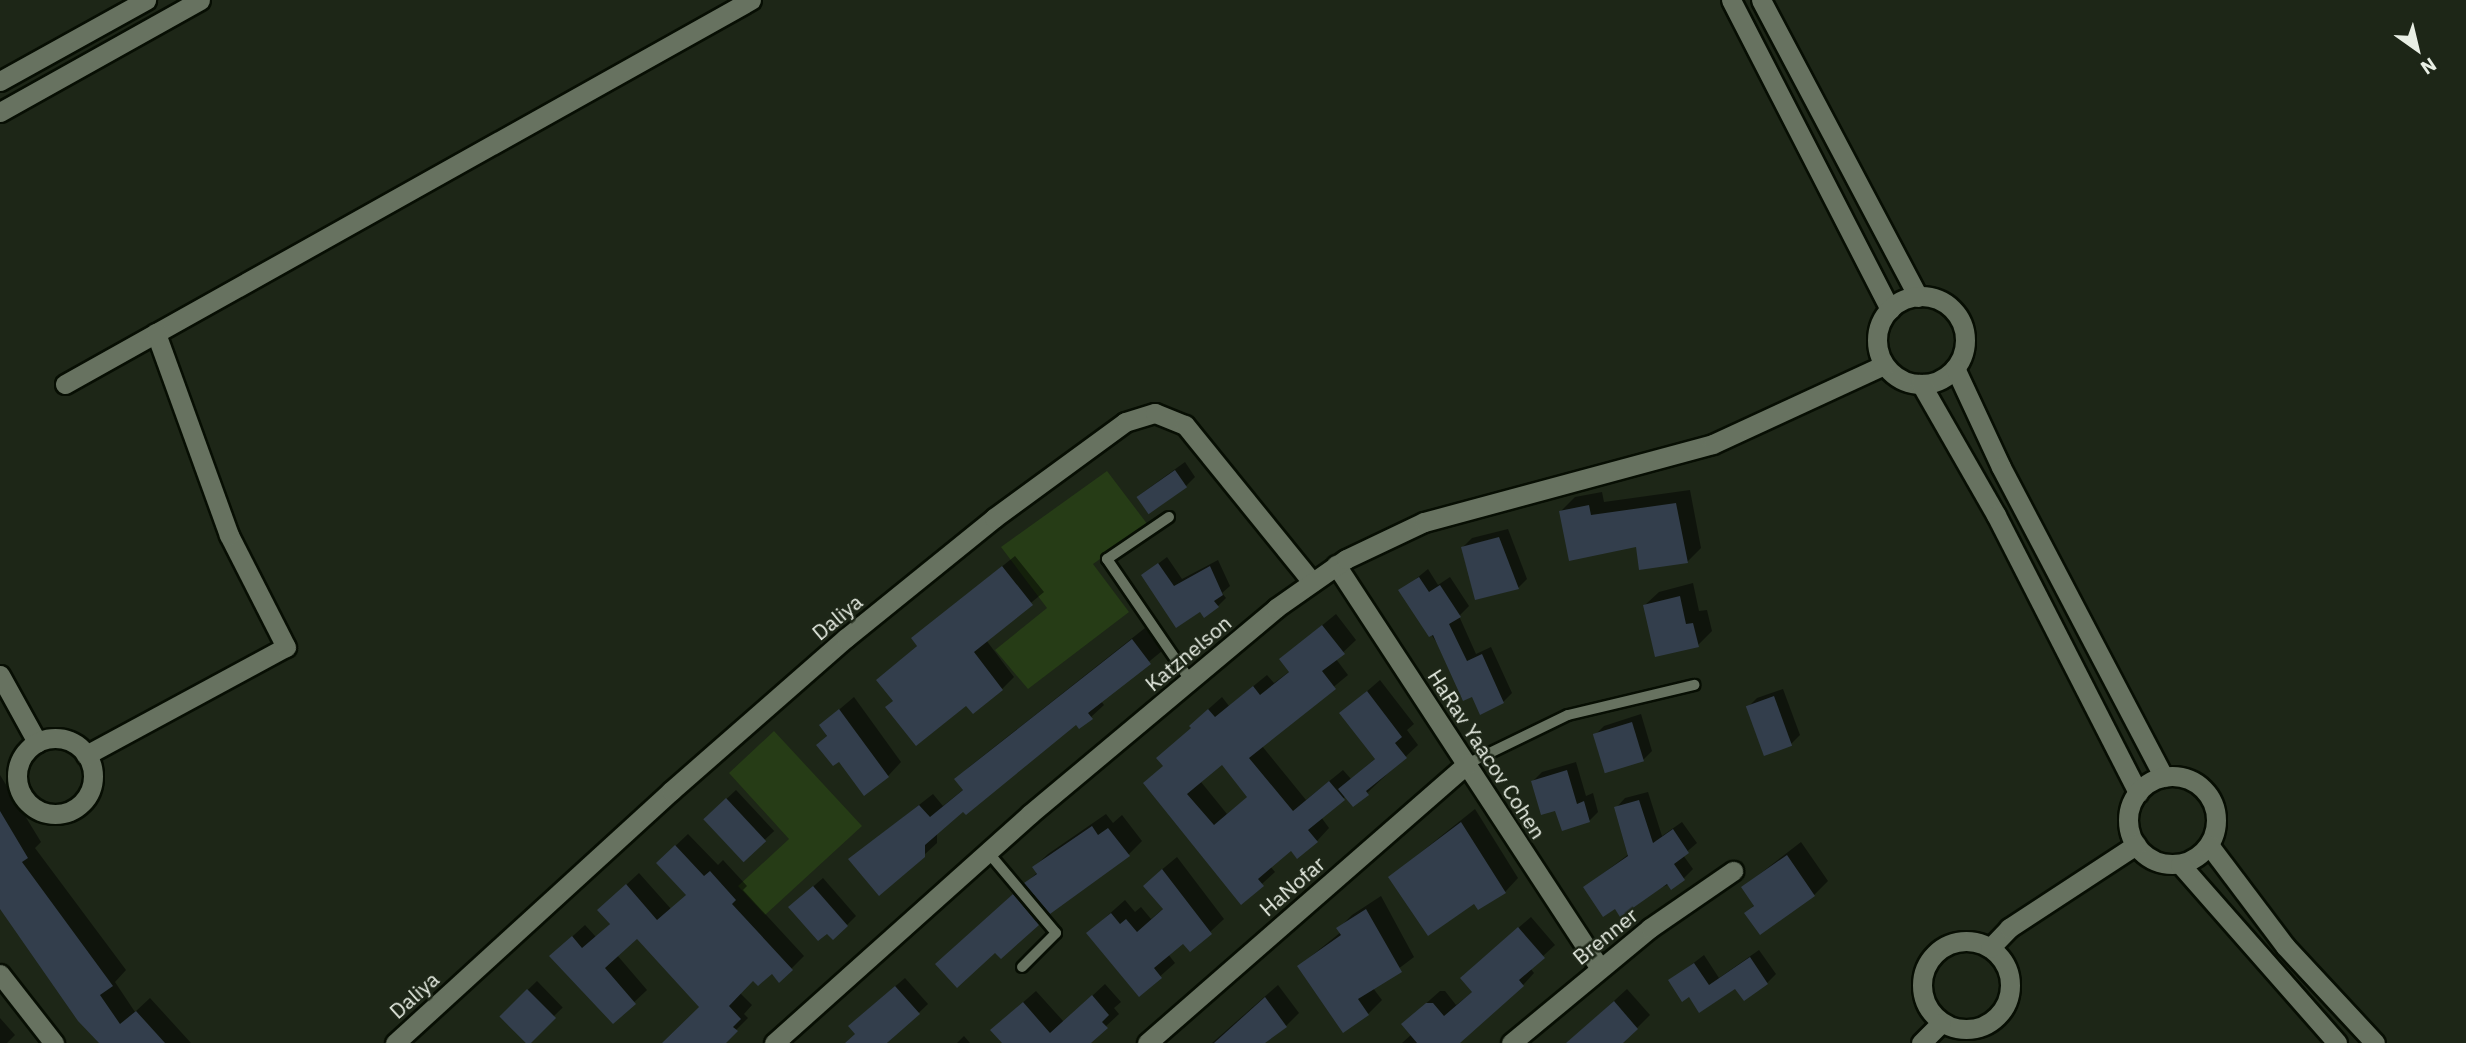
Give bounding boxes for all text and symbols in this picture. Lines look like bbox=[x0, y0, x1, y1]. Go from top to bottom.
north arrow bbox=[2382, 14, 2452, 84]
text: N bbox=[2416, 53, 2441, 80]
street label: Daliya bbox=[807, 589, 867, 645]
street label: Katznelson bbox=[1140, 610, 1236, 696]
street label: HaRav Yaacov Cohen bbox=[1423, 665, 1551, 843]
street label: HaNofar bbox=[1254, 851, 1330, 921]
street label: Brenner bbox=[1568, 902, 1642, 970]
street label: Daliya bbox=[384, 966, 444, 1024]

